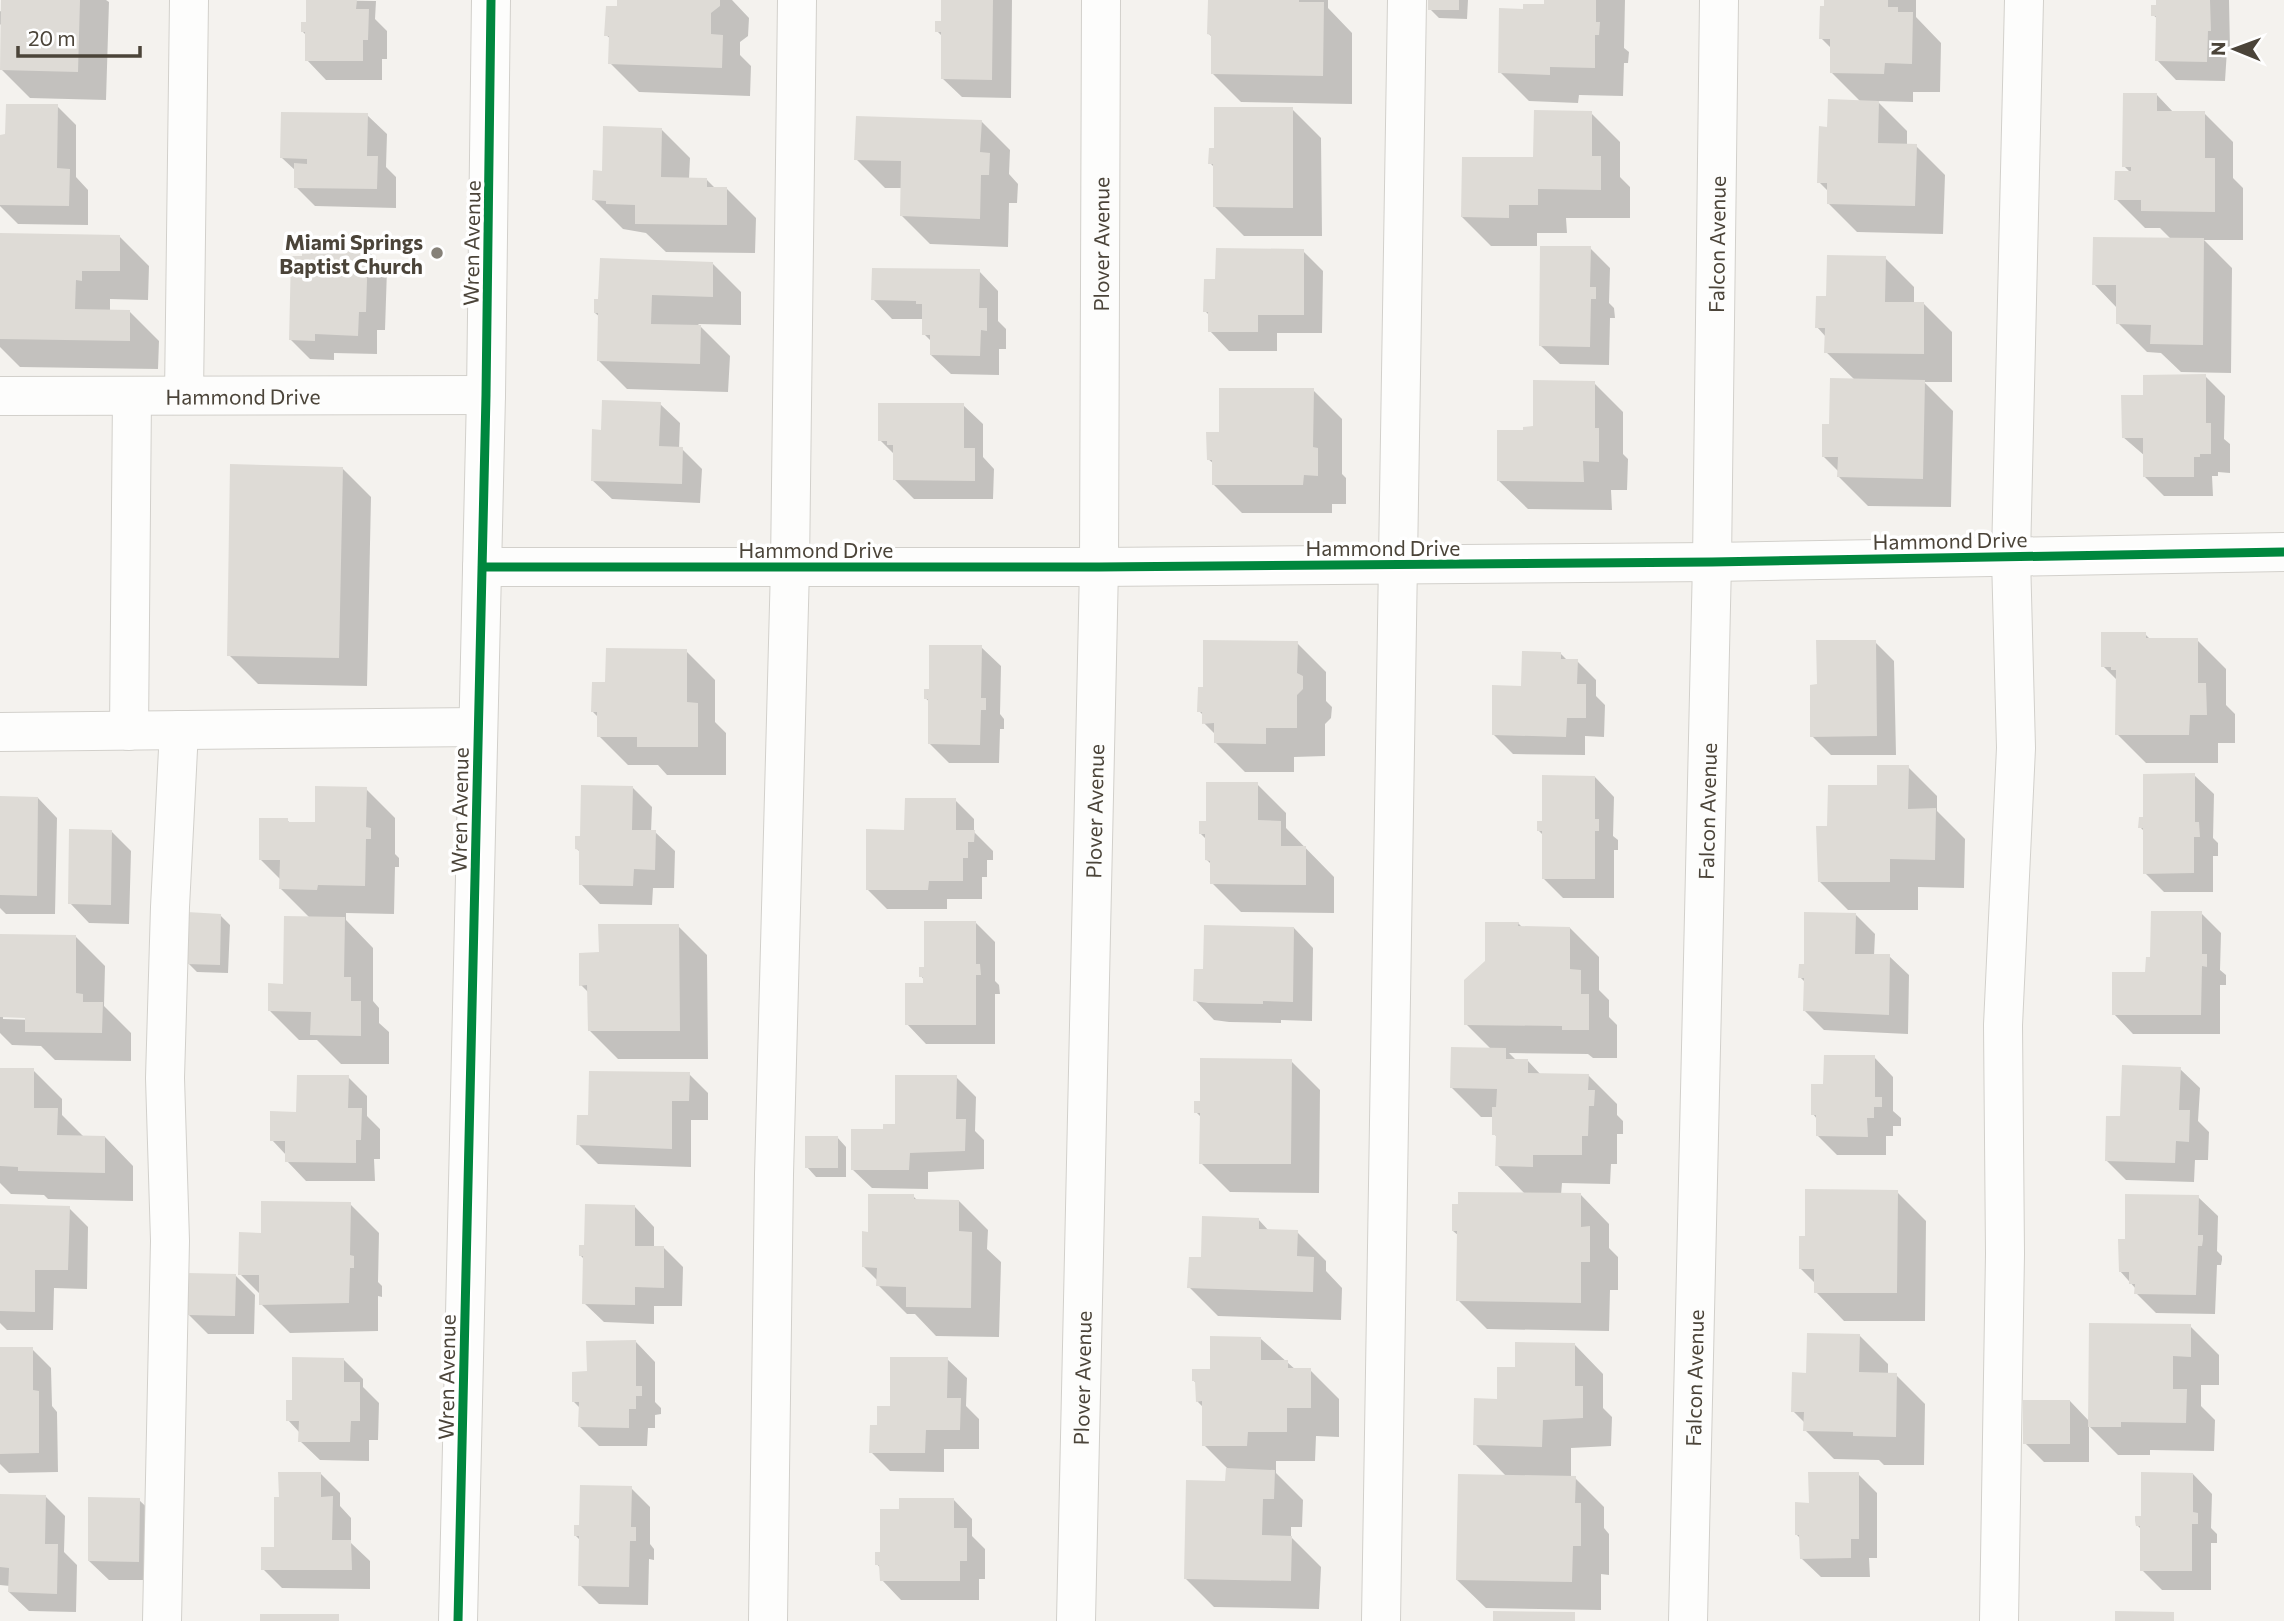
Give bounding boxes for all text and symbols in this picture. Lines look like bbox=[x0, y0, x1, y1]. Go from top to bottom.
scale bar bbox=[18, 14, 140, 58]
north arrow bbox=[2200, 14, 2270, 84]
text: 20 m bbox=[28, 25, 76, 50]
text: N bbox=[2206, 41, 2229, 56]
street label: Falcon Avenue bbox=[1703, 176, 1729, 313]
street label: Plover Avenue bbox=[1087, 177, 1113, 312]
street label: Wren Avenue bbox=[457, 180, 485, 306]
place label: Miami Springs Baptist Church bbox=[279, 229, 423, 278]
marker: Miami Springs Baptist Church bbox=[429, 245, 445, 261]
street label: Hammond Drive bbox=[166, 383, 320, 408]
street label: Hammond Drive bbox=[1872, 526, 2028, 554]
street label: Hammond Drive bbox=[1306, 535, 1460, 560]
street label: Hammond Drive bbox=[739, 537, 893, 562]
street label: Falcon Avenue bbox=[1692, 742, 1720, 880]
street label: Plover Avenue bbox=[1080, 744, 1108, 879]
street label: Wren Avenue bbox=[445, 747, 473, 873]
street label: Falcon Avenue bbox=[1679, 1309, 1708, 1447]
street label: Plover Avenue bbox=[1067, 1310, 1095, 1446]
street label: Wren Avenue bbox=[432, 1314, 460, 1440]

